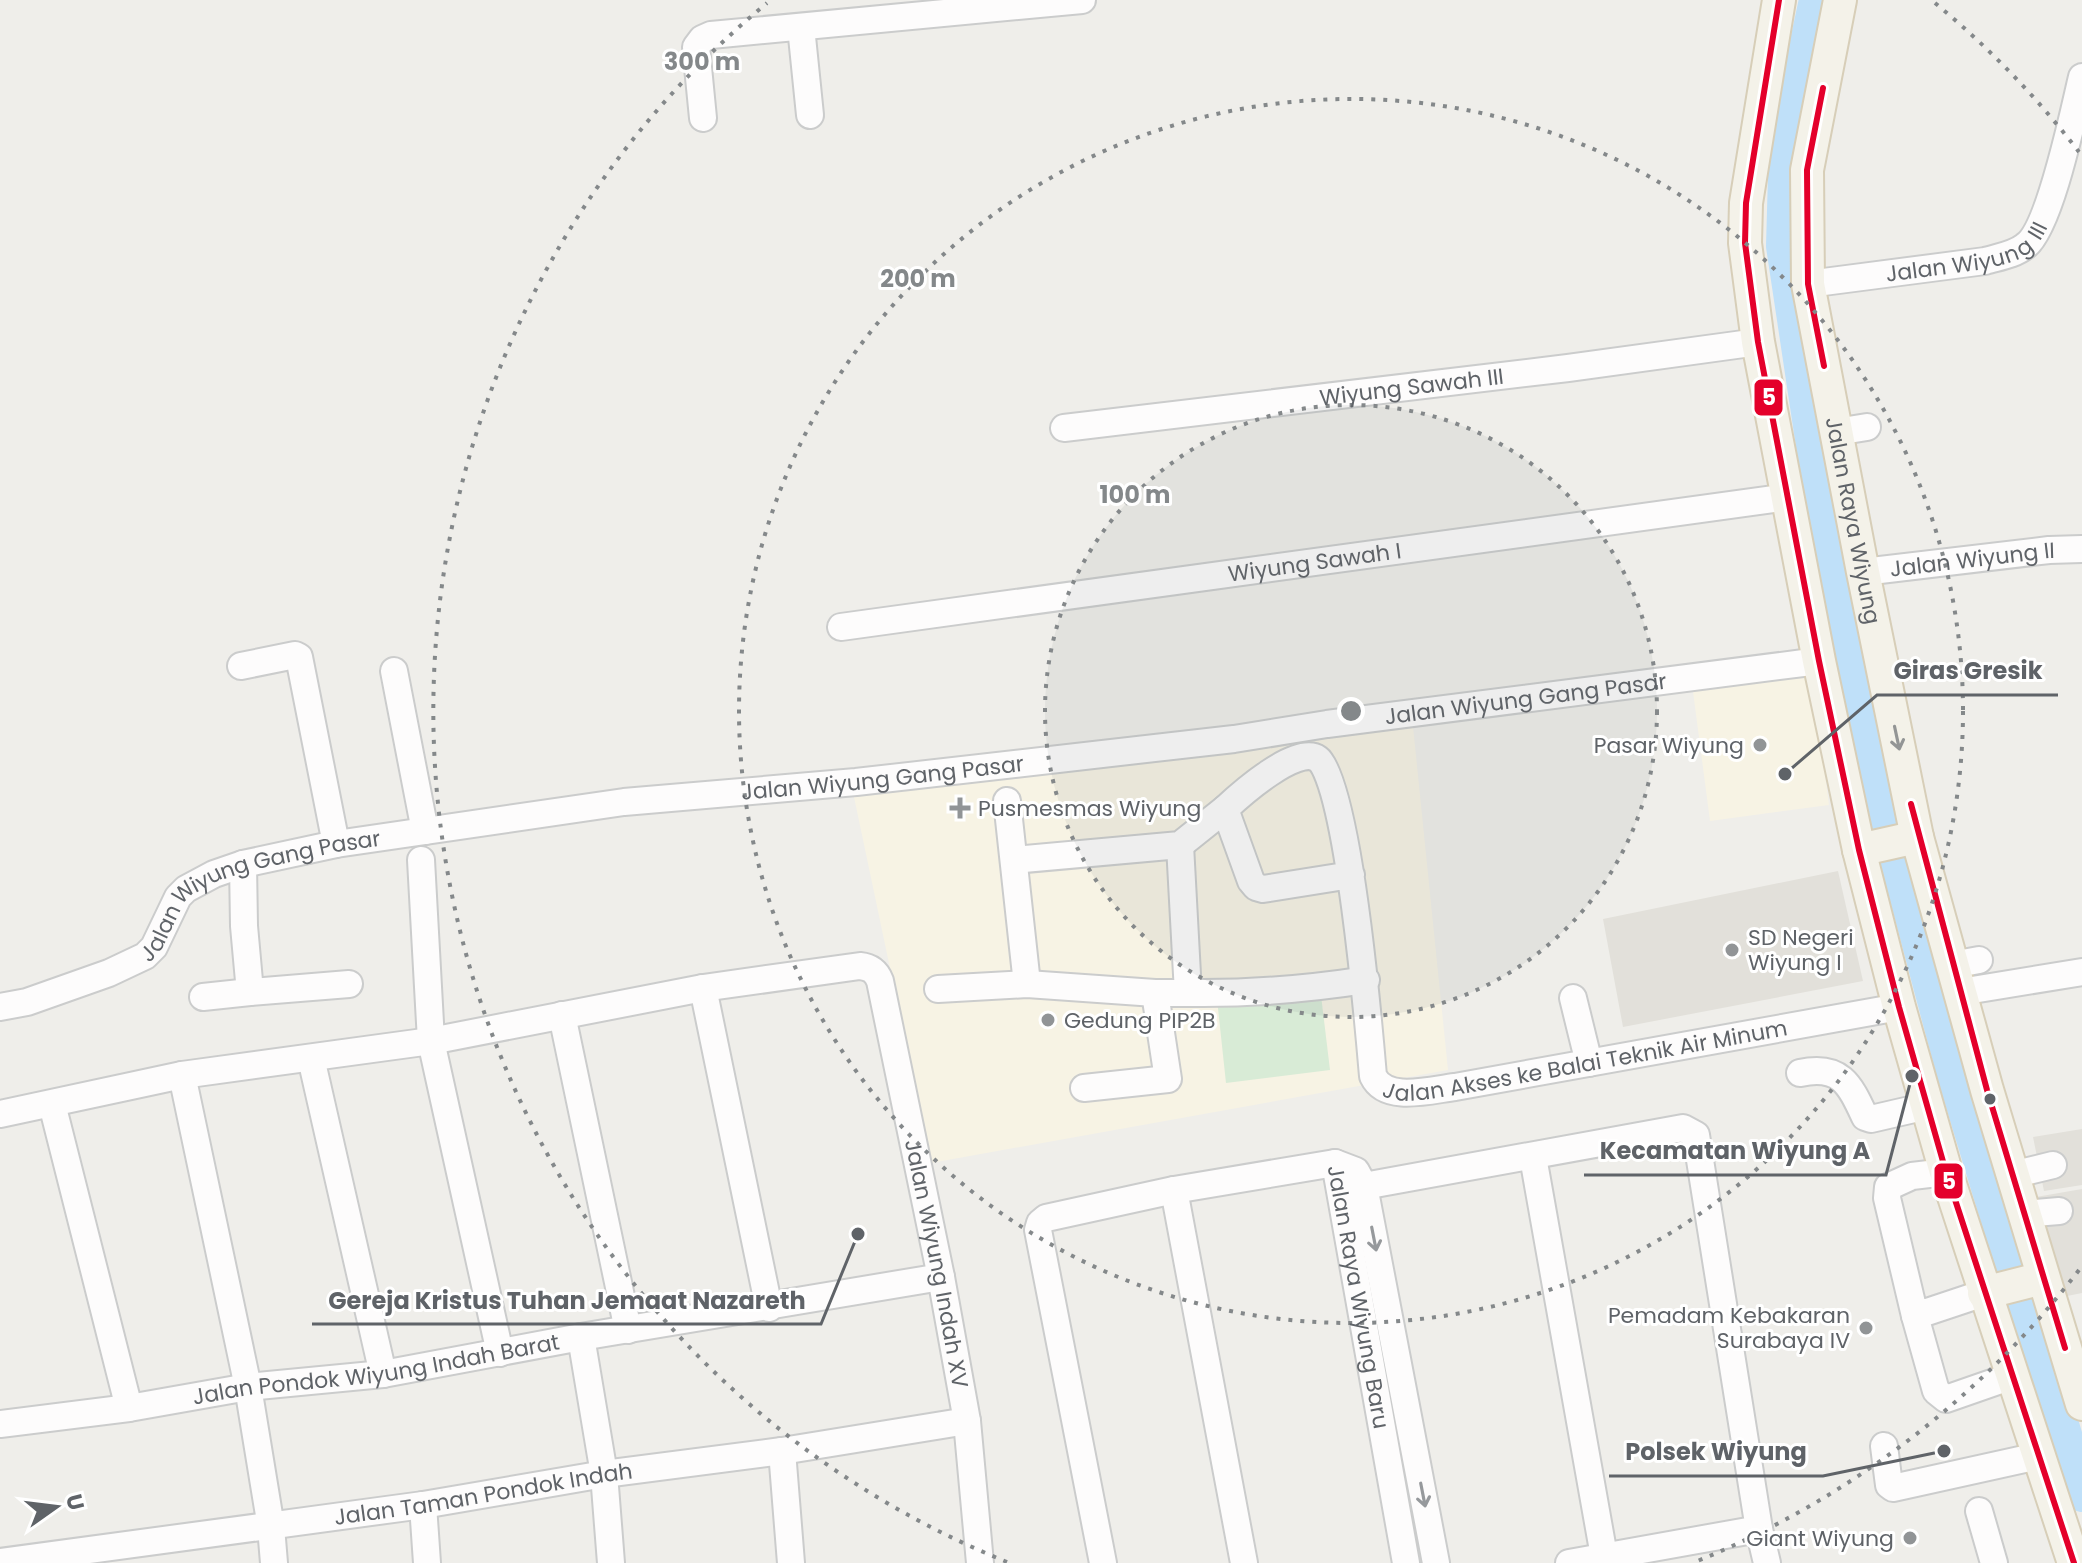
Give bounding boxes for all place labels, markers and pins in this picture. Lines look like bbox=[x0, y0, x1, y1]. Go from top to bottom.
callout: Giras Gresik bbox=[1877, 647, 2058, 695]
centre of rings bbox=[1337, 697, 1365, 725]
place label: Pasar Wiyung bbox=[1594, 730, 1744, 761]
marker: Pasar Wiyung bbox=[1751, 736, 1769, 754]
place label: Pusmesmas Wiyung bbox=[978, 793, 1201, 824]
marker: Pusmesmas Wiyung bbox=[949, 797, 971, 819]
place label: SD Negeri Wiyung I bbox=[1748, 922, 1854, 978]
marker: SD Negeri Wiyung I bbox=[1723, 941, 1741, 959]
place label: Gedung PIP2B bbox=[1064, 1005, 1216, 1036]
marker: Gedung PIP2B bbox=[1039, 1011, 1057, 1029]
unlabelled marker bbox=[1982, 1091, 1998, 1107]
callout: Kecamatan Wiyung A bbox=[1584, 1127, 1886, 1175]
callout: Gereja Kristus Tuhan Jemaat Nazareth bbox=[312, 1276, 821, 1324]
place label: Pemadam Kebakaran Surabaya IV bbox=[1608, 1300, 1850, 1356]
marker: Pemadam Kebakaran Surabaya IV bbox=[1857, 1319, 1875, 1337]
callout: Polsek Wiyung bbox=[1609, 1428, 1823, 1476]
place label: Giant Wiyung bbox=[1746, 1523, 1894, 1554]
marker: Giant Wiyung bbox=[1901, 1529, 1919, 1547]

